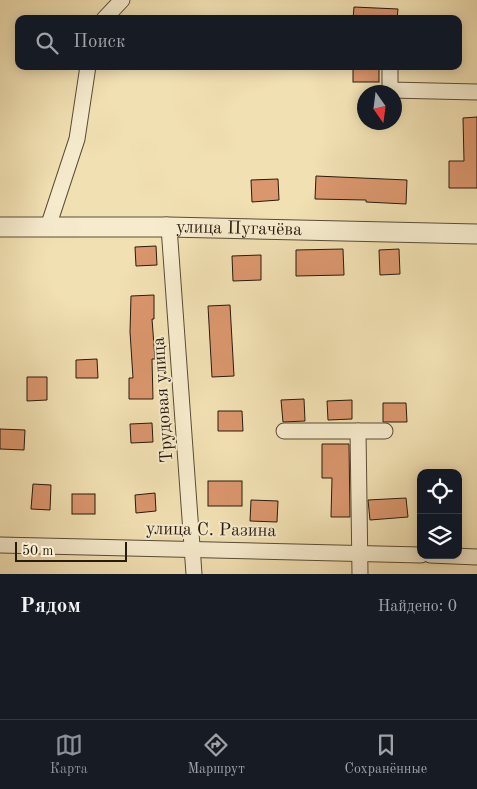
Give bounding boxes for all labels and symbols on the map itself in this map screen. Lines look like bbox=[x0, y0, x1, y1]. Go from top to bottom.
north arrow bbox=[357, 85, 402, 130]
street label: улица Пугачёва bbox=[176, 218, 302, 239]
street label: Трудовая улица bbox=[150, 336, 176, 464]
street label: улица С. Разина bbox=[146, 520, 277, 540]
scale bar bbox=[15, 539, 128, 562]

